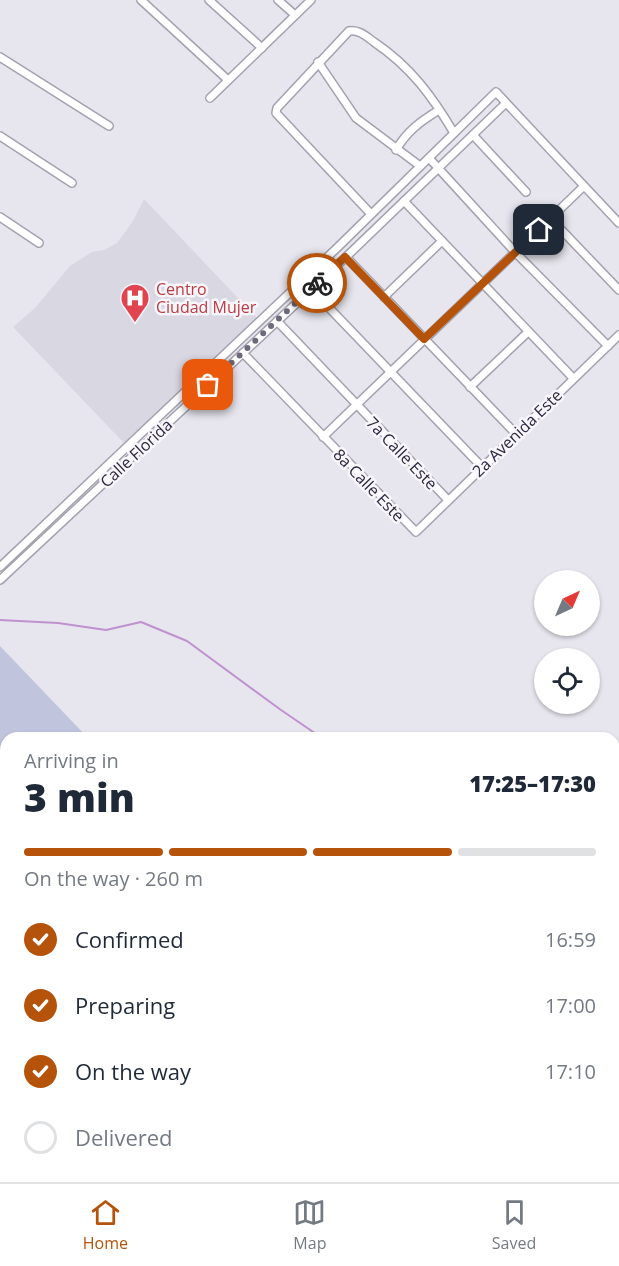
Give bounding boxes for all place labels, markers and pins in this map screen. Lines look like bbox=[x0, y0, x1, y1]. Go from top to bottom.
pin bbox=[513, 204, 564, 255]
place label: Centro Ciudad Mujer bbox=[156, 278, 257, 318]
hospital icon: Centro Ciudad Mujer bbox=[119, 282, 151, 324]
pin bbox=[182, 359, 233, 410]

